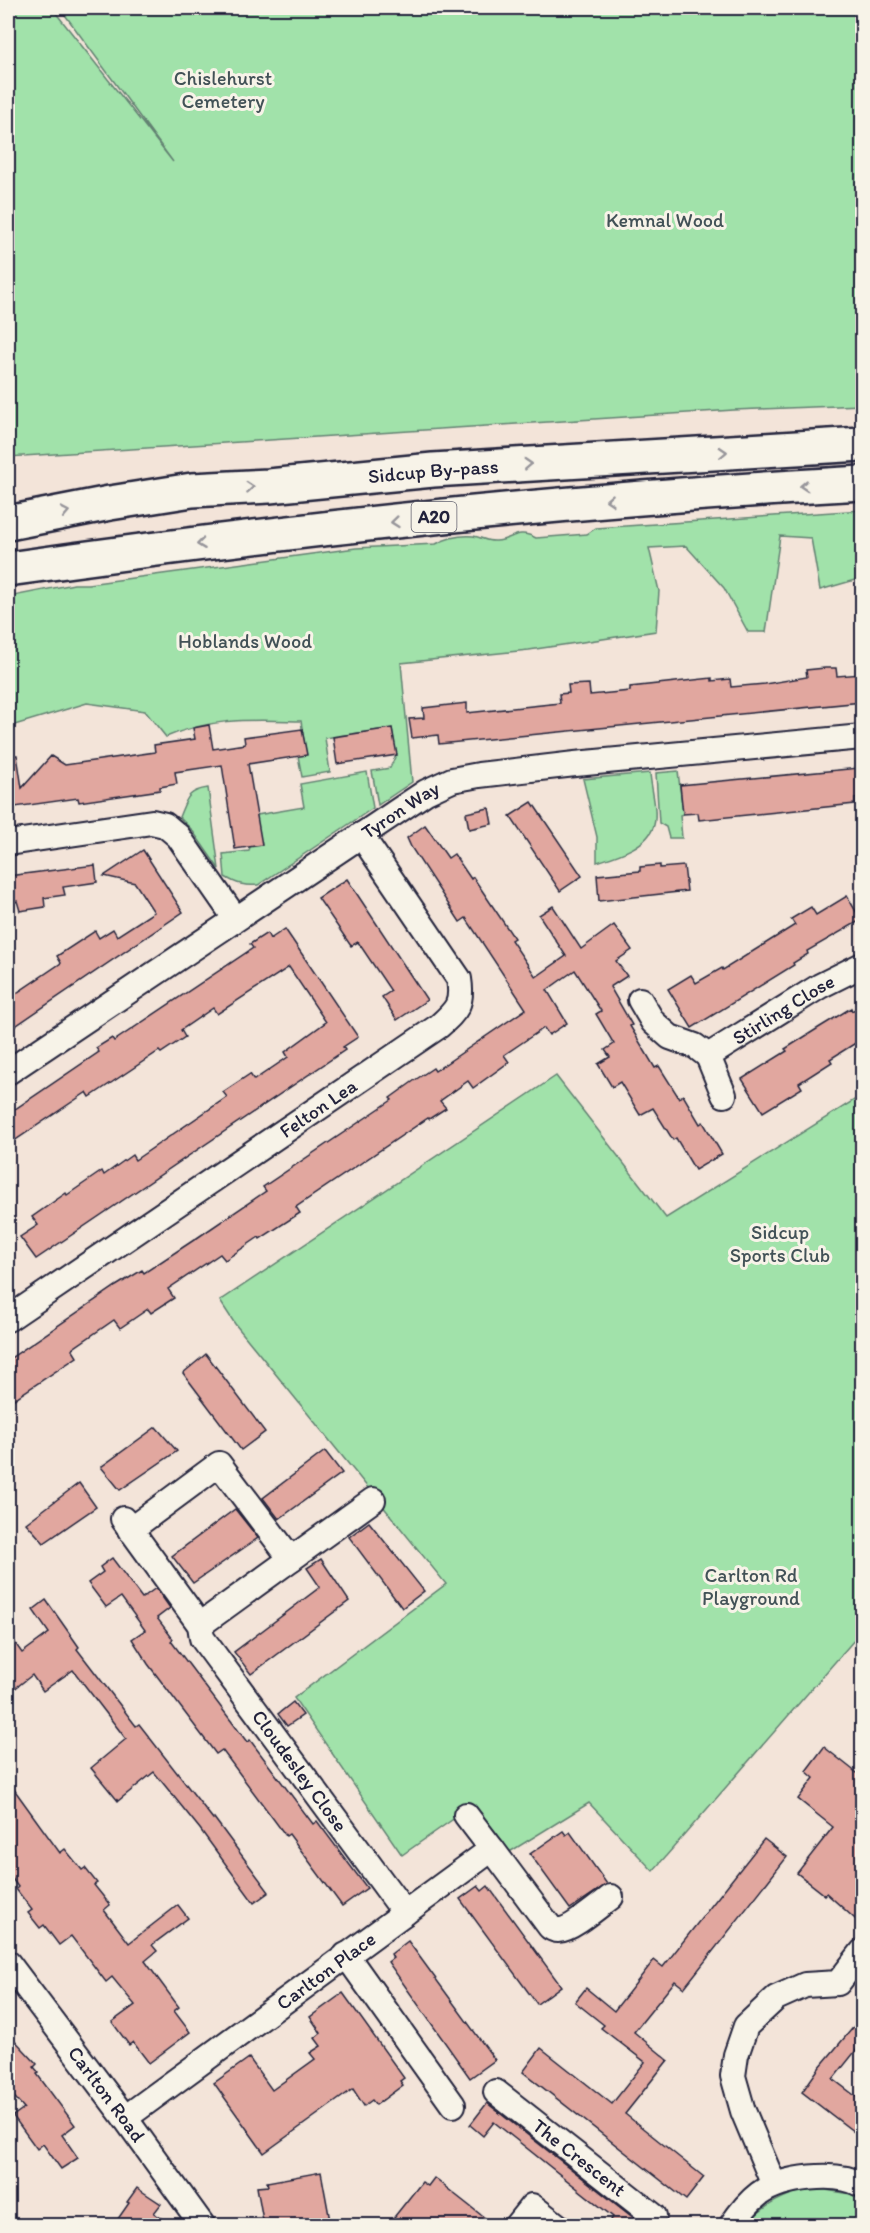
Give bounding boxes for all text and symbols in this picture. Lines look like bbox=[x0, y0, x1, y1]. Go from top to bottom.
park label: Chislehurst Cemetery bbox=[174, 66, 272, 113]
park label: Kemnal Wood bbox=[606, 208, 724, 232]
one-way arrow bbox=[718, 446, 727, 459]
street label: Sidcup By-pass bbox=[367, 454, 499, 488]
one-way arrow bbox=[524, 457, 533, 470]
one-way arrow bbox=[800, 479, 809, 492]
one-way arrow bbox=[246, 480, 255, 493]
one-way arrow bbox=[605, 493, 614, 506]
road number: A20 bbox=[412, 502, 456, 532]
one-way arrow bbox=[60, 506, 70, 519]
one-way arrow bbox=[390, 515, 399, 528]
one-way arrow bbox=[196, 538, 206, 550]
park label: Hoblands Wood bbox=[178, 629, 312, 653]
street label: Tyron Way bbox=[357, 775, 444, 844]
street label: Stirling Close bbox=[728, 969, 838, 1050]
street label: Felton Lea bbox=[275, 1073, 362, 1143]
park label: Sidcup Sports Club bbox=[730, 1220, 830, 1267]
park label: Carlton Rd Playground bbox=[702, 1563, 800, 1610]
street label: Cloudesley Close bbox=[247, 1705, 353, 1836]
street label: Carlton Place bbox=[272, 1927, 380, 2015]
street label: Carlton Road bbox=[63, 2041, 151, 2147]
street label: The Crescent bbox=[528, 2113, 631, 2202]

